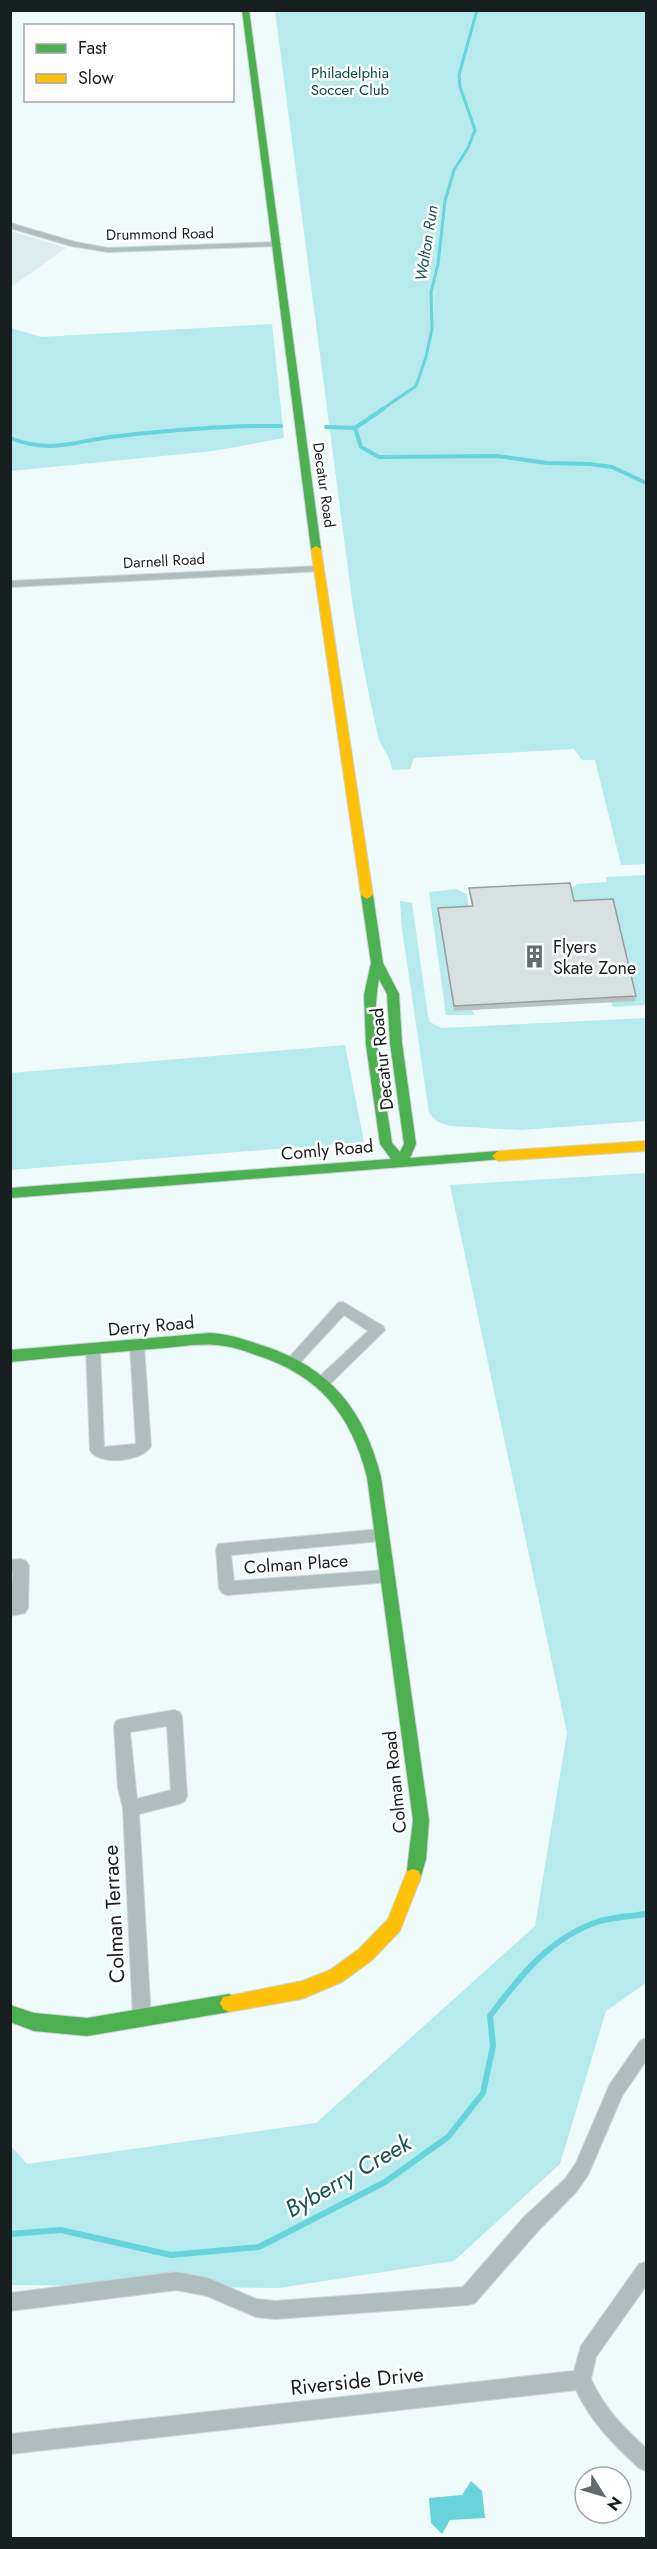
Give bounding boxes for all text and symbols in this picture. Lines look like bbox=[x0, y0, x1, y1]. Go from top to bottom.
legend bbox=[24, 24, 234, 102]
text: Fast bbox=[78, 35, 107, 61]
park label: Philadelphia Soccer Club bbox=[311, 62, 390, 101]
text: Slow bbox=[78, 65, 115, 91]
water label: Walton Run bbox=[409, 204, 444, 283]
street label: Drummond Road bbox=[106, 222, 214, 246]
street label: Decatur Road bbox=[307, 441, 341, 529]
street label: Darnell Road bbox=[123, 548, 205, 574]
place label: Flyers Skate Zone bbox=[553, 934, 636, 981]
building icon: Flyers Skate Zone bbox=[522, 944, 548, 970]
street label: Decatur Road bbox=[364, 1006, 400, 1112]
street label: Comly Road bbox=[280, 1133, 374, 1167]
street label: Derry Road bbox=[107, 1309, 195, 1343]
street label: Colman Place bbox=[243, 1547, 349, 1581]
street label: Colman Road bbox=[377, 1730, 413, 1834]
street label: Colman Terrace bbox=[95, 1844, 133, 1984]
water label: Byberry Creek bbox=[278, 2124, 419, 2226]
street label: Riverside Drive bbox=[289, 2359, 425, 2403]
north arrow bbox=[573, 2465, 633, 2525]
text: N bbox=[602, 2492, 628, 2516]

